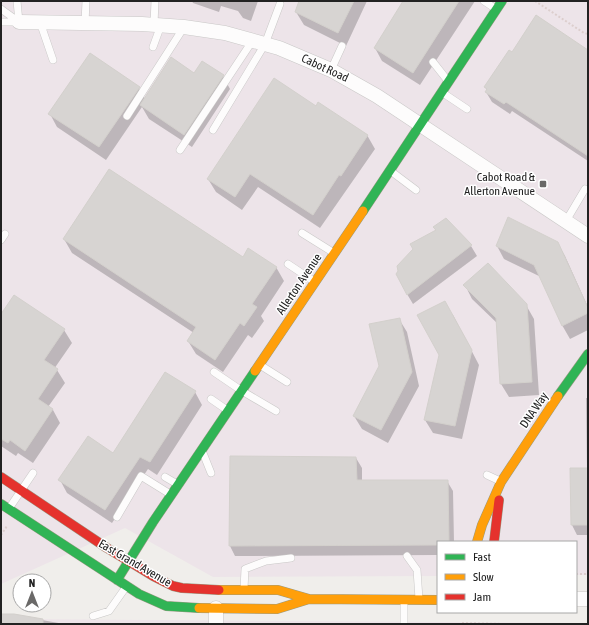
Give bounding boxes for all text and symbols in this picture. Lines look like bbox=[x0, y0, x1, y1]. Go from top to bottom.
street label: Cabot Road bbox=[299, 51, 351, 85]
place label: Cabot Road & Allerton Avenue bbox=[464, 170, 536, 198]
marker: Cabot Road & Allerton Avenue bbox=[538, 179, 548, 189]
street label: Allerton Avenue bbox=[273, 251, 325, 317]
street label: DNA Way bbox=[517, 389, 551, 431]
street label: East Grand Avenue bbox=[96, 537, 174, 589]
legend bbox=[437, 541, 577, 613]
text: Fast bbox=[473, 550, 491, 564]
text: Slow bbox=[473, 570, 494, 584]
north arrow bbox=[12, 573, 52, 613]
text: N bbox=[29, 577, 35, 589]
text: Jam bbox=[473, 590, 491, 604]

